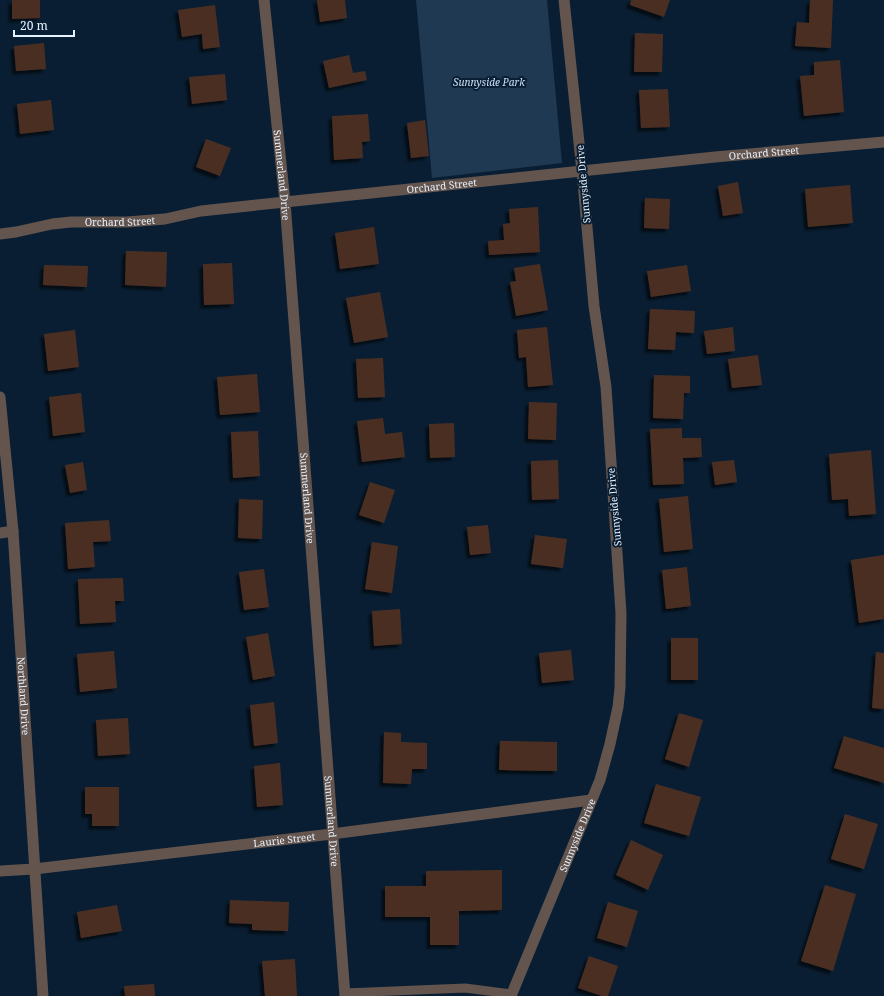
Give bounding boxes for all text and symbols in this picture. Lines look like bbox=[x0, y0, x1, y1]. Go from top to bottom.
scale bar bbox=[14, 12, 74, 38]
text: 20 m bbox=[20, 17, 48, 34]
park label: Sunnyside Park bbox=[453, 75, 525, 89]
street label: Summerland Drive bbox=[271, 129, 293, 221]
street label: Orchard Street bbox=[728, 143, 800, 163]
street label: Sunnyside Drive bbox=[573, 144, 593, 224]
street label: Orchard Street bbox=[406, 175, 478, 196]
street label: Orchard Street bbox=[85, 213, 156, 229]
street label: Summerland Drive bbox=[297, 452, 318, 544]
street label: Sunnyside Drive bbox=[604, 467, 624, 547]
street label: Northland Drive bbox=[14, 656, 33, 736]
street label: Summerland Drive bbox=[321, 775, 342, 867]
street label: Sunnyside Drive bbox=[556, 796, 599, 874]
street label: Laurie Street bbox=[253, 829, 316, 850]

